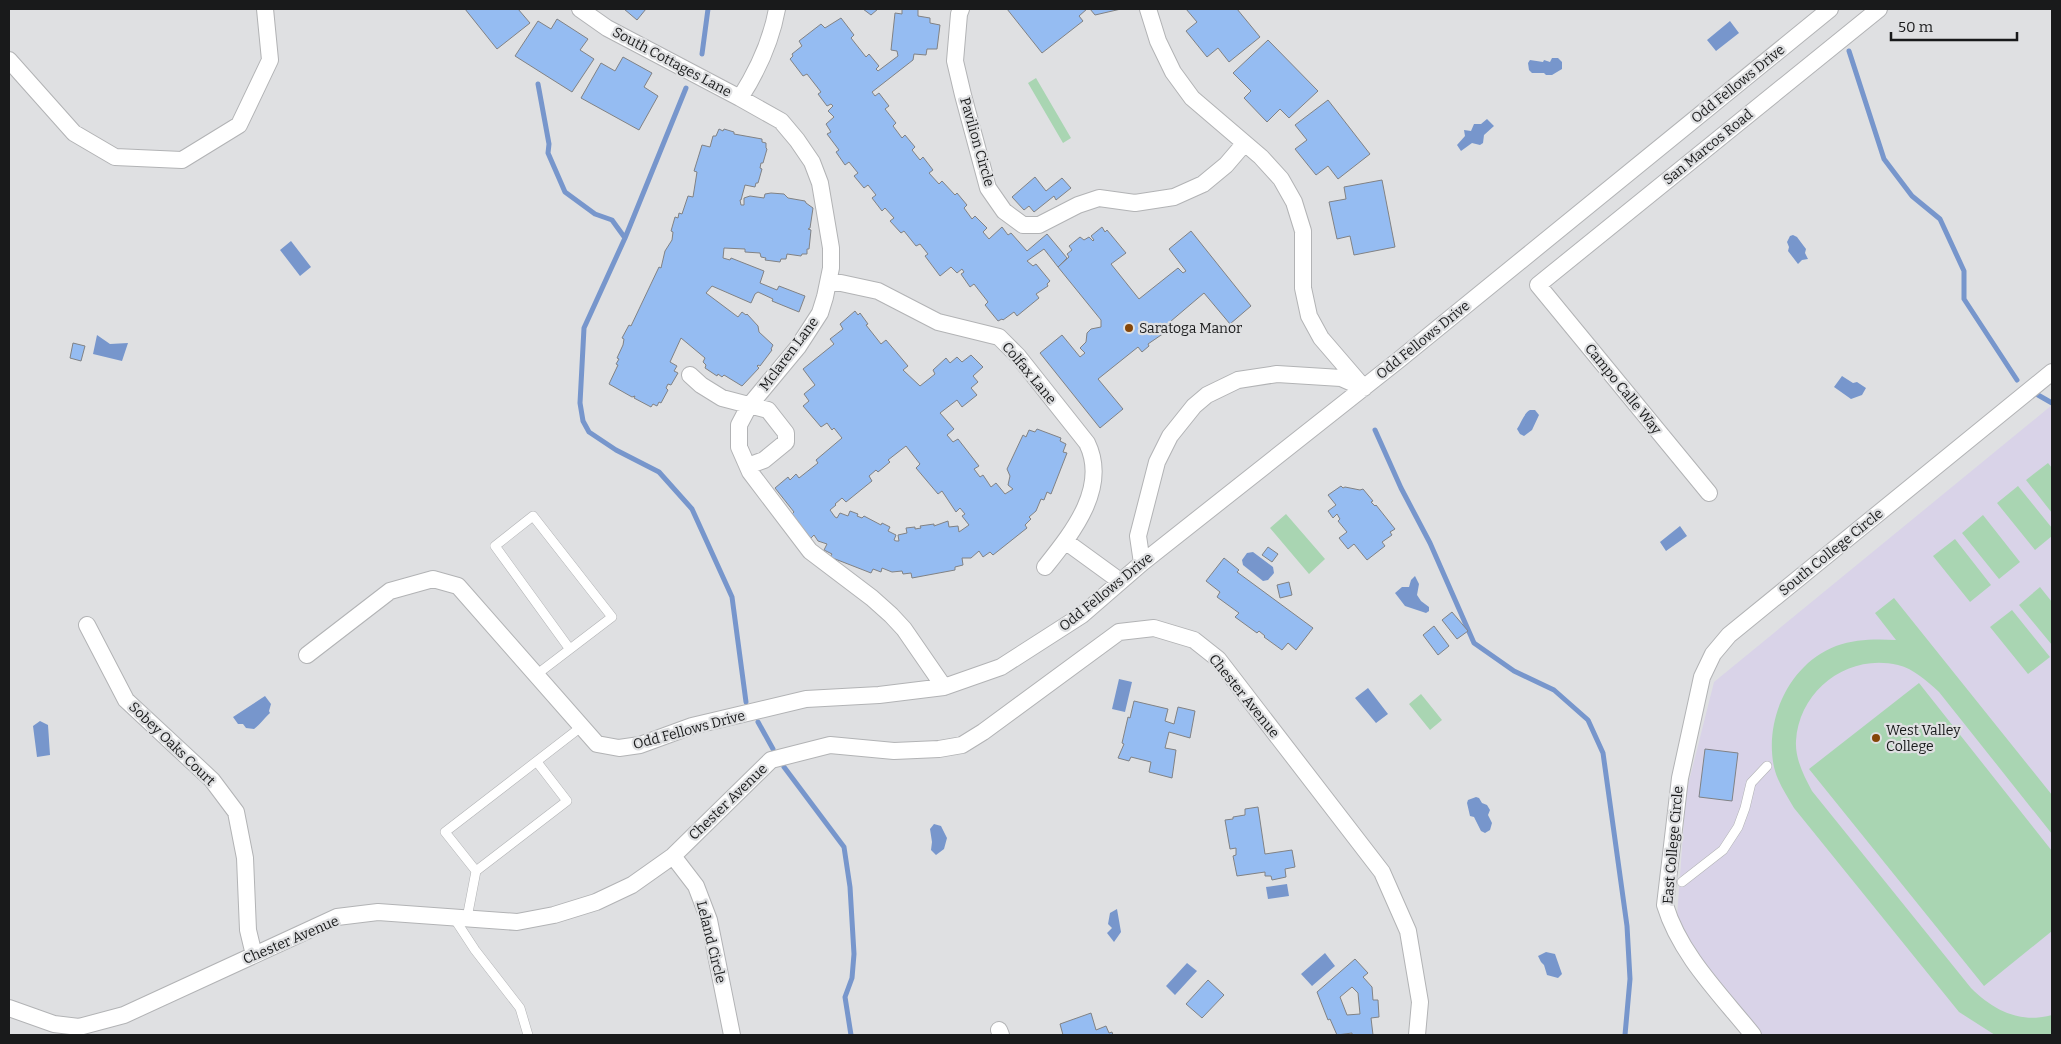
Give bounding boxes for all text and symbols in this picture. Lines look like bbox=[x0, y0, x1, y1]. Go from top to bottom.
scale bar bbox=[1891, 10, 2017, 42]
text: 50 m bbox=[1898, 18, 1934, 36]
street label: South Cottages Lane bbox=[610, 23, 734, 101]
street label: Odd Fellows Drive bbox=[1688, 41, 1788, 127]
street label: Pavilion Circle bbox=[956, 95, 998, 189]
street label: San Marcos Road bbox=[1660, 106, 1756, 188]
street label: Odd Fellows Drive bbox=[1373, 297, 1473, 383]
street label: Mclaren Lane bbox=[756, 314, 822, 394]
place label: Saratoga Manor bbox=[1139, 320, 1242, 337]
marker: Saratoga Manor bbox=[1123, 322, 1135, 334]
street label: Colfax Lane bbox=[998, 339, 1060, 407]
street label: Campo Calle Way bbox=[1581, 340, 1665, 438]
street label: South College Circle bbox=[1775, 505, 1887, 599]
street label: Odd Fellows Drive bbox=[1056, 549, 1156, 635]
street label: Chester Avenue bbox=[1205, 651, 1283, 741]
street label: Sobey Oaks Court bbox=[125, 699, 219, 789]
street label: Odd Fellows Drive bbox=[631, 707, 747, 753]
place label: West Valley College bbox=[1886, 722, 1961, 755]
marker: West Valley College bbox=[1870, 732, 1882, 744]
street label: Chester Avenue bbox=[685, 760, 771, 844]
street label: East College Circle bbox=[1659, 785, 1687, 905]
street label: Leland Circle bbox=[693, 899, 729, 985]
street label: Chester Avenue bbox=[241, 912, 341, 968]

